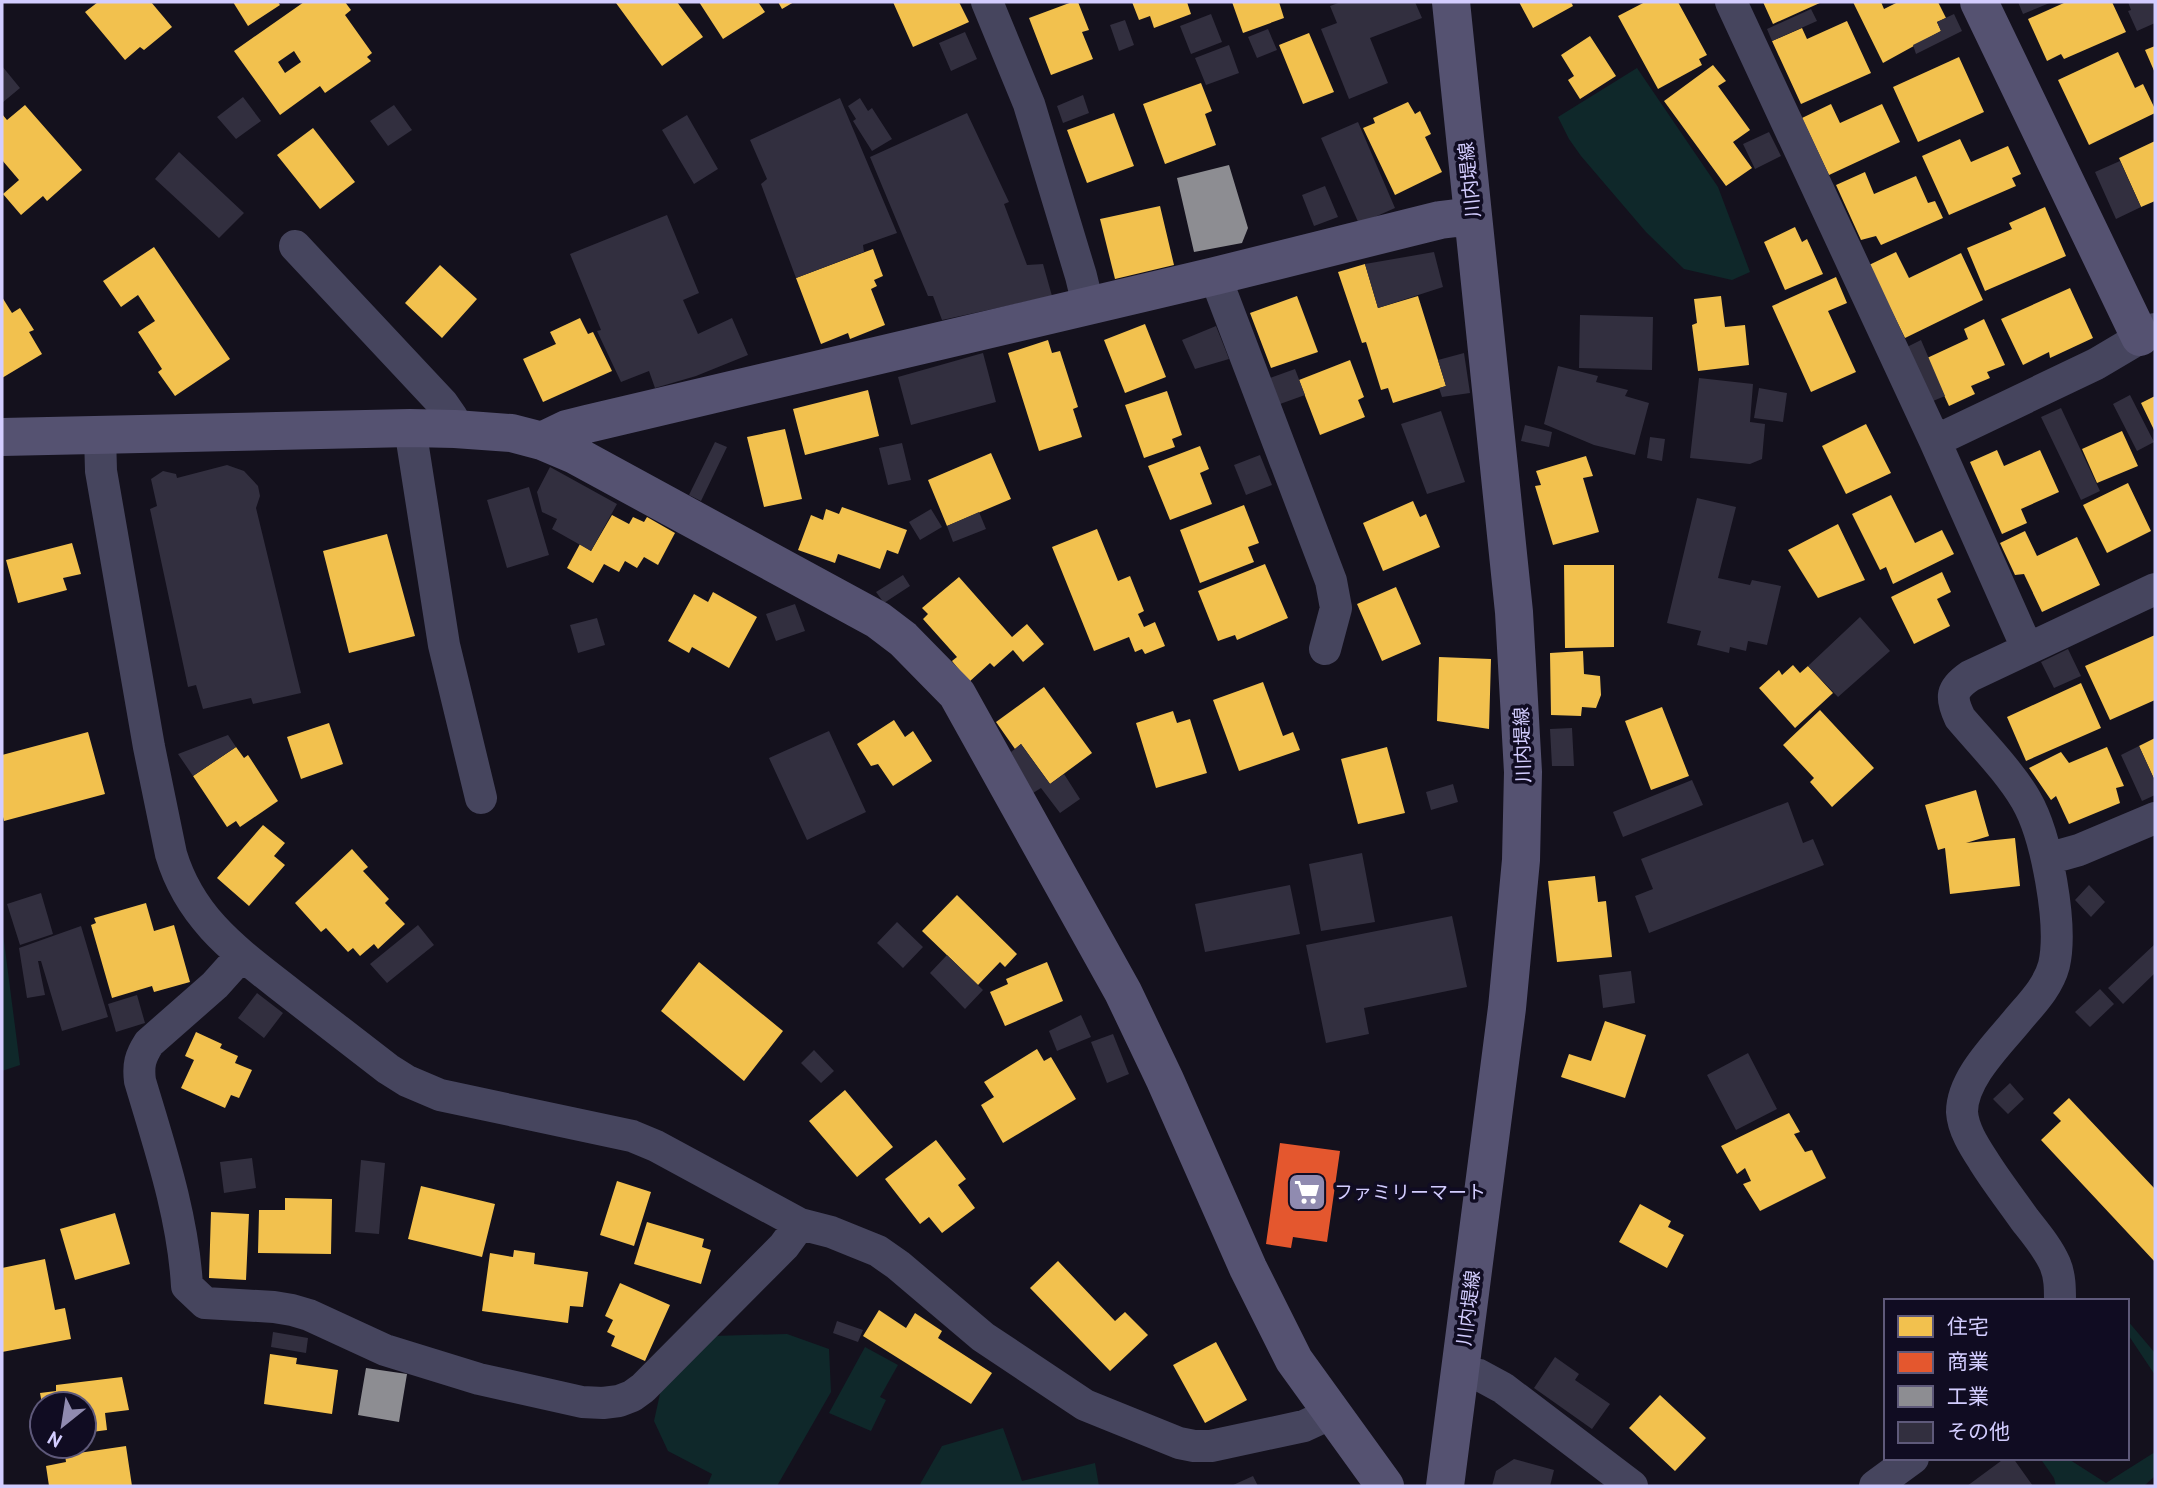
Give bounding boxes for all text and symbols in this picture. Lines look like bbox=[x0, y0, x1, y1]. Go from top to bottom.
street label: 川内堤線 bbox=[1453, 141, 1485, 219]
street label: 川内堤線 bbox=[1509, 707, 1535, 783]
supermarket icon: ファミリーマート bbox=[1286, 1171, 1328, 1213]
place label: ファミリーマート bbox=[1334, 1180, 1486, 1204]
street label: 川内堤線 bbox=[1451, 1269, 1485, 1347]
legend bbox=[1884, 1299, 2129, 1460]
text: 住宅 bbox=[1947, 1313, 1989, 1340]
text: 商業 bbox=[1947, 1348, 1989, 1375]
text: 工業 bbox=[1947, 1383, 1989, 1410]
north arrow bbox=[28, 1390, 98, 1460]
text: その他 bbox=[1947, 1418, 2010, 1445]
text: N bbox=[43, 1426, 66, 1453]

